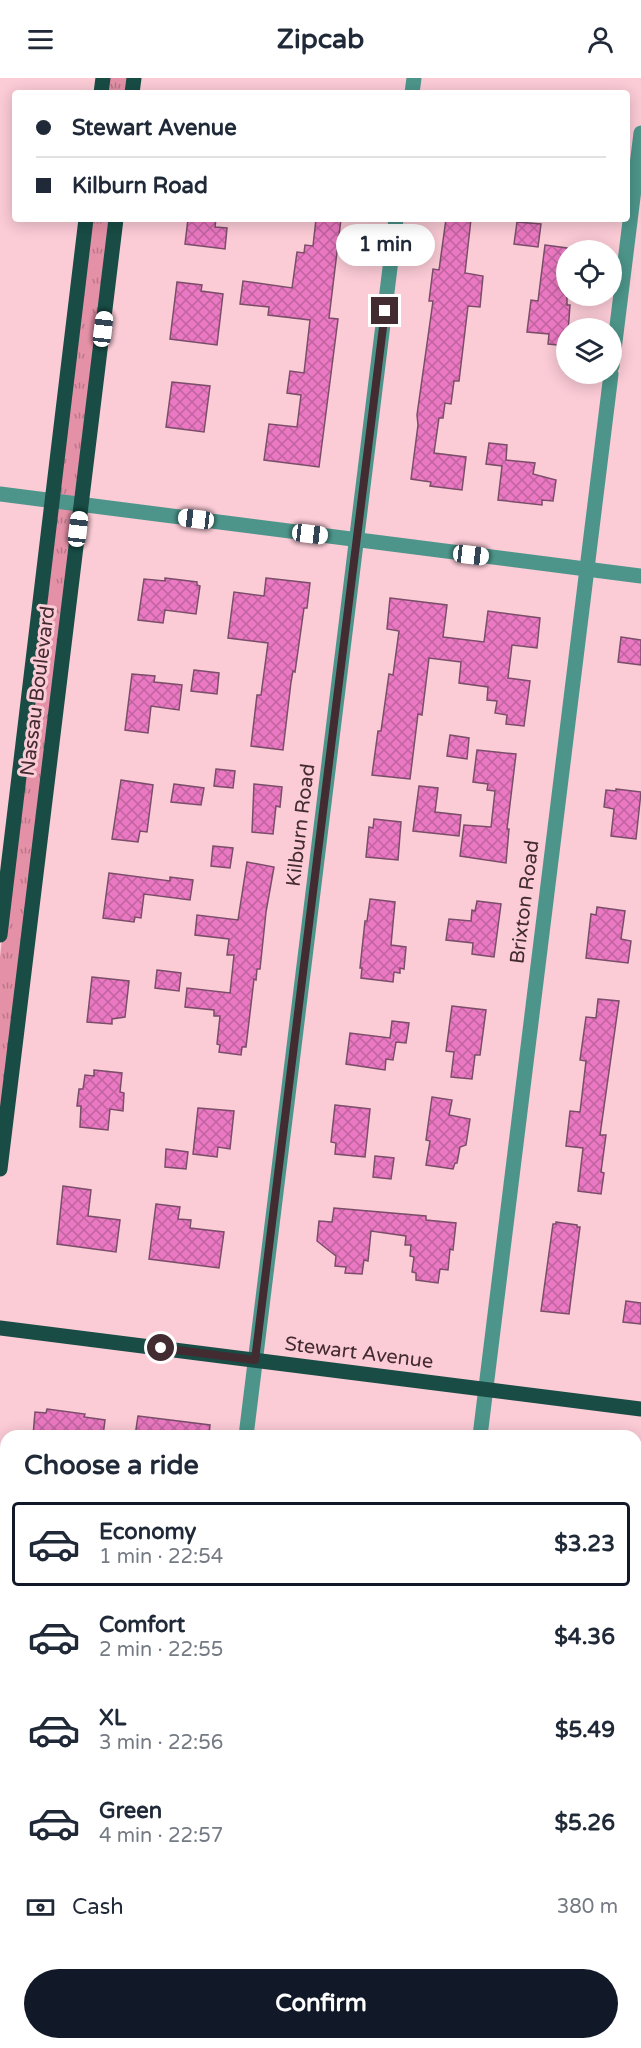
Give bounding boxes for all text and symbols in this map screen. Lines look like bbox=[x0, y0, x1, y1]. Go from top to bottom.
icon: menu bbox=[24, 23, 57, 56]
text: Zipcab bbox=[277, 23, 364, 56]
icon: person bbox=[584, 23, 617, 56]
text: Stewart Avenue bbox=[72, 115, 237, 141]
text: Kilburn Road bbox=[72, 173, 208, 199]
callout: 1 min bbox=[336, 224, 434, 266]
text: 1 min bbox=[359, 233, 412, 257]
map controls bbox=[556, 240, 622, 384]
button: locate bbox=[556, 240, 622, 306]
route end bbox=[371, 297, 398, 324]
car bbox=[92, 310, 114, 348]
button: layers bbox=[556, 318, 622, 384]
car bbox=[177, 508, 215, 530]
car bbox=[67, 510, 89, 548]
car bbox=[291, 523, 329, 545]
car bbox=[452, 544, 490, 566]
street label: Nassau Boulevard bbox=[16, 605, 60, 777]
street label: Kilburn Road bbox=[282, 762, 320, 888]
street label: Brixton Road bbox=[505, 839, 544, 965]
street label: Stewart Avenue bbox=[283, 1332, 435, 1374]
route start bbox=[147, 1334, 174, 1361]
text: Choose a ride bbox=[24, 1449, 199, 1482]
icon: car bbox=[27, 1517, 81, 1571]
text: Economy bbox=[99, 1519, 196, 1545]
text: $3.23 bbox=[554, 1531, 615, 1557]
text: 1 min · 22:54 bbox=[99, 1545, 223, 1569]
icon: car bbox=[27, 1610, 81, 1664]
text: Comfort bbox=[99, 1612, 185, 1638]
text: $4.36 bbox=[554, 1624, 615, 1650]
text: 2 min · 22:55 bbox=[99, 1638, 223, 1662]
icon: car bbox=[27, 1703, 81, 1757]
text: XL bbox=[99, 1705, 126, 1731]
text: $5.49 bbox=[555, 1717, 615, 1743]
text: 3 min · 22:56 bbox=[99, 1731, 223, 1755]
icon: car bbox=[27, 1796, 81, 1850]
text: Green bbox=[99, 1798, 162, 1824]
text: $5.26 bbox=[554, 1810, 615, 1836]
text: 4 min · 22:57 bbox=[99, 1824, 223, 1848]
icon: cash bbox=[24, 1891, 57, 1924]
text: Cash bbox=[72, 1894, 124, 1920]
text: 380 m bbox=[557, 1895, 618, 1919]
button: Confirm bbox=[24, 1969, 618, 2038]

